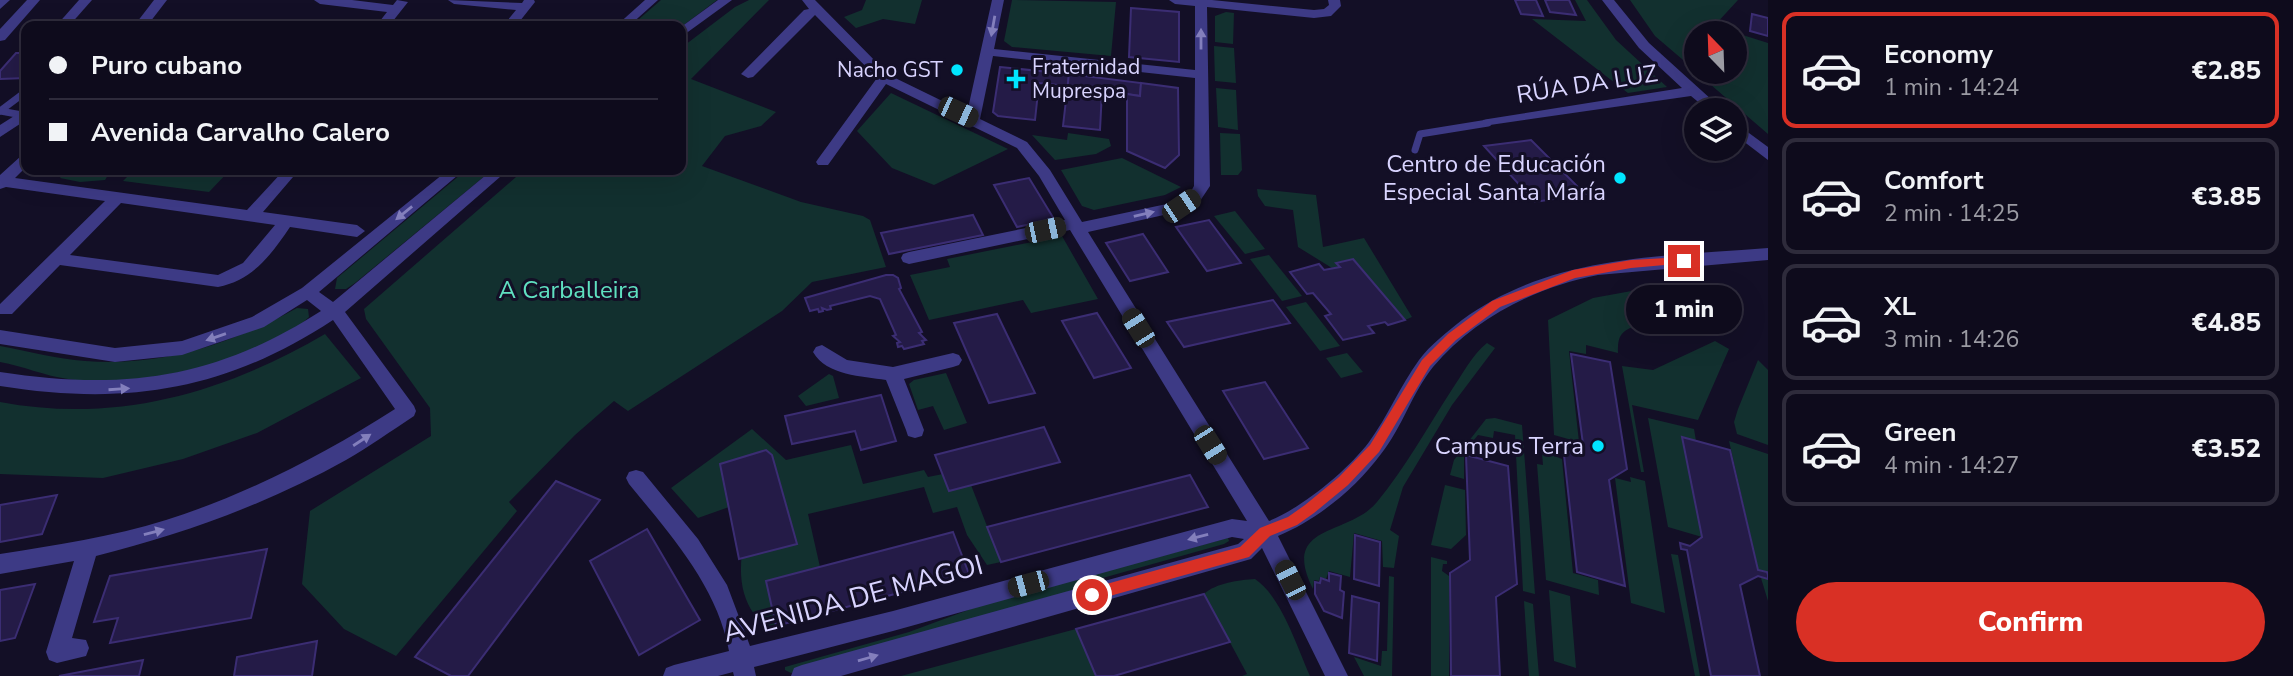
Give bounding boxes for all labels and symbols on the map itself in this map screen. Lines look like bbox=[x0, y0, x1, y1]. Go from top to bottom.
one-way arrow bbox=[987, 15, 998, 37]
north arrow bbox=[1684, 21, 1746, 84]
one-way arrow bbox=[1195, 28, 1207, 50]
place label: Fraternidad Muprespa bbox=[1032, 53, 1140, 105]
place label: Nacho GST bbox=[837, 56, 943, 84]
street label: RÚA DA LUZ bbox=[1514, 57, 1660, 111]
marker: Nacho GST bbox=[949, 62, 965, 78]
marker: Fraternidad Muprespa bbox=[1006, 69, 1026, 89]
car bbox=[935, 94, 982, 130]
place label: Centro de Educación Especial Santa María bbox=[1383, 148, 1606, 208]
marker: Centro de Educación Especial Santa María bbox=[1612, 170, 1628, 186]
car bbox=[1158, 186, 1205, 226]
one-way arrow bbox=[395, 205, 413, 221]
one-way arrow bbox=[1133, 208, 1155, 219]
car bbox=[1023, 215, 1068, 245]
route end bbox=[1668, 245, 1700, 277]
park label: A Carballeira bbox=[498, 274, 640, 306]
callout: 1 min bbox=[1626, 286, 1742, 334]
car bbox=[1118, 305, 1159, 351]
one-way arrow bbox=[205, 332, 226, 343]
one-way arrow bbox=[108, 383, 130, 394]
car bbox=[1190, 422, 1231, 468]
place label: Campus Terra bbox=[1435, 430, 1584, 462]
one-way arrow bbox=[352, 434, 371, 447]
marker: Campus Terra bbox=[1590, 438, 1606, 454]
one-way arrow bbox=[143, 526, 165, 537]
one-way arrow bbox=[1187, 532, 1209, 543]
street label: AVENIDA DE MAGOI bbox=[719, 546, 987, 652]
car bbox=[1272, 557, 1309, 603]
car bbox=[1005, 568, 1052, 600]
route start bbox=[1076, 579, 1108, 611]
one-way arrow bbox=[858, 653, 879, 663]

